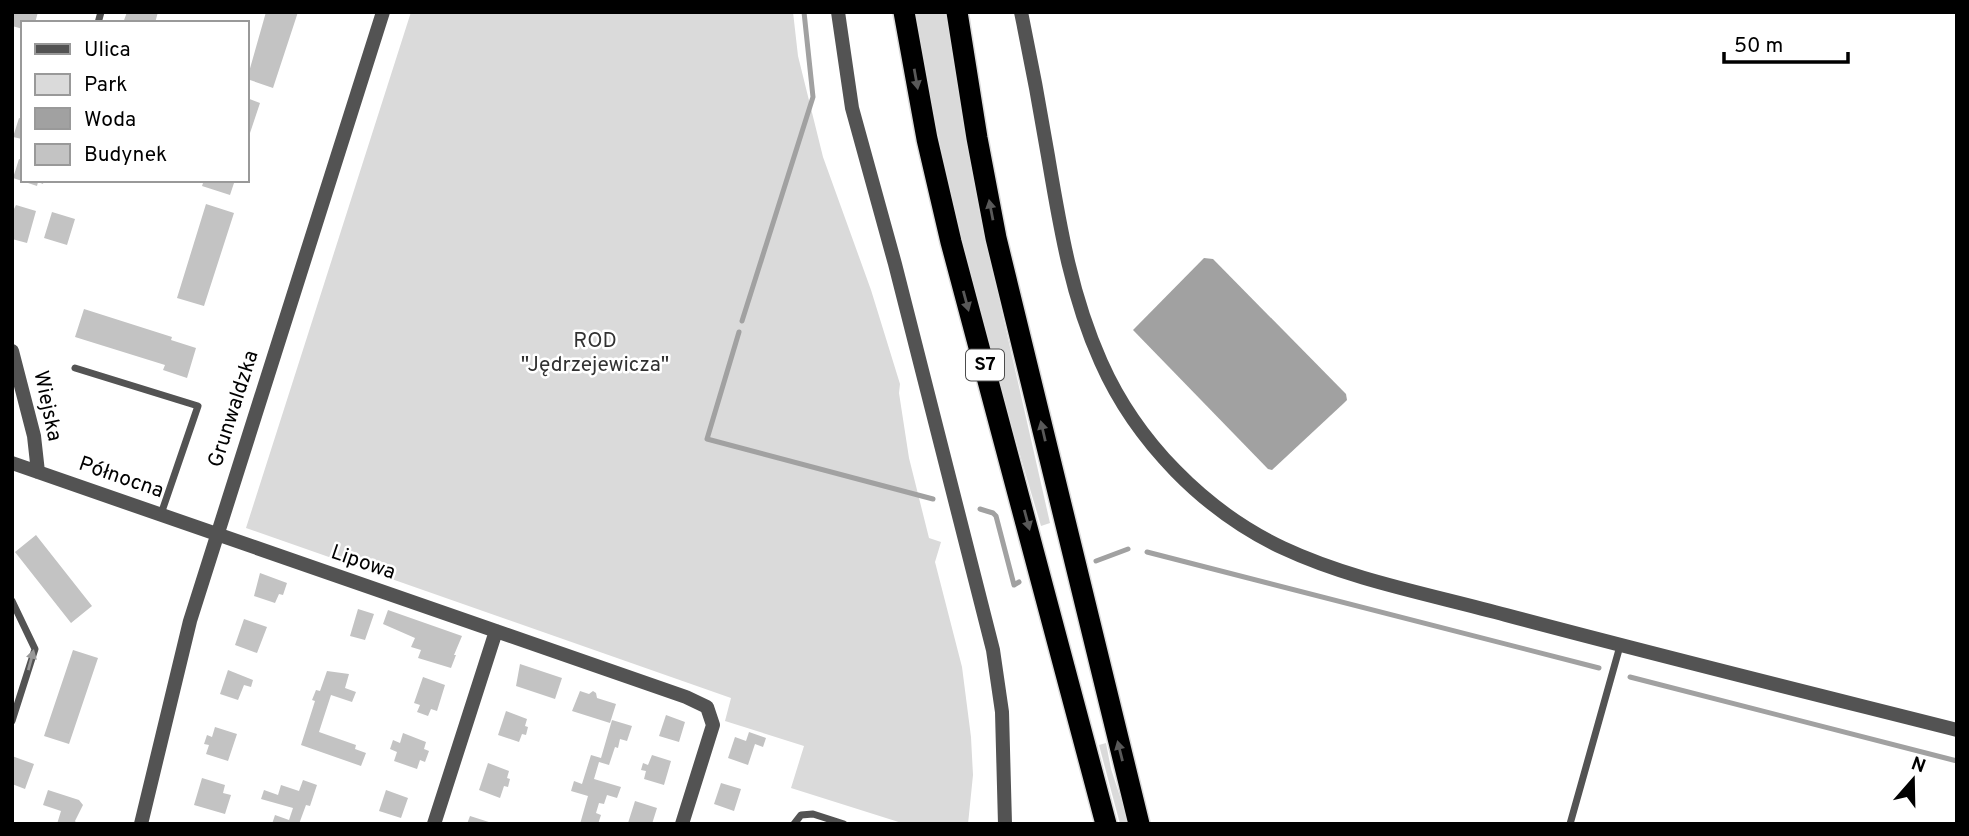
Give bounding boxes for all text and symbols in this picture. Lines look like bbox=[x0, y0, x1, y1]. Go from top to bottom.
legend bbox=[21, 21, 248, 182]
scale bar bbox=[1724, 21, 1848, 65]
text: 50 m bbox=[1734, 33, 1783, 60]
text: Ulica bbox=[84, 37, 131, 64]
one-way arrow bbox=[911, 68, 922, 90]
text: Park bbox=[84, 72, 127, 99]
text: Woda bbox=[84, 107, 136, 134]
text: Budynek bbox=[84, 142, 167, 169]
one-way arrow bbox=[985, 199, 996, 221]
one-way arrow bbox=[962, 291, 972, 312]
park label: ROD "Jędrzejewicza" bbox=[521, 328, 669, 379]
street label: Grunwaldzka bbox=[202, 347, 266, 471]
road number: S7 bbox=[966, 350, 1004, 380]
street label: Wiejska bbox=[26, 368, 68, 444]
one-way arrow bbox=[1037, 420, 1048, 442]
street label: Północna bbox=[75, 451, 167, 505]
one-way arrow bbox=[1022, 510, 1033, 532]
street label: Lipowa bbox=[327, 539, 399, 587]
one-way arrow bbox=[26, 649, 37, 671]
one-way arrow bbox=[1115, 740, 1126, 762]
north arrow bbox=[1878, 745, 1948, 815]
text: N bbox=[1908, 752, 1929, 780]

